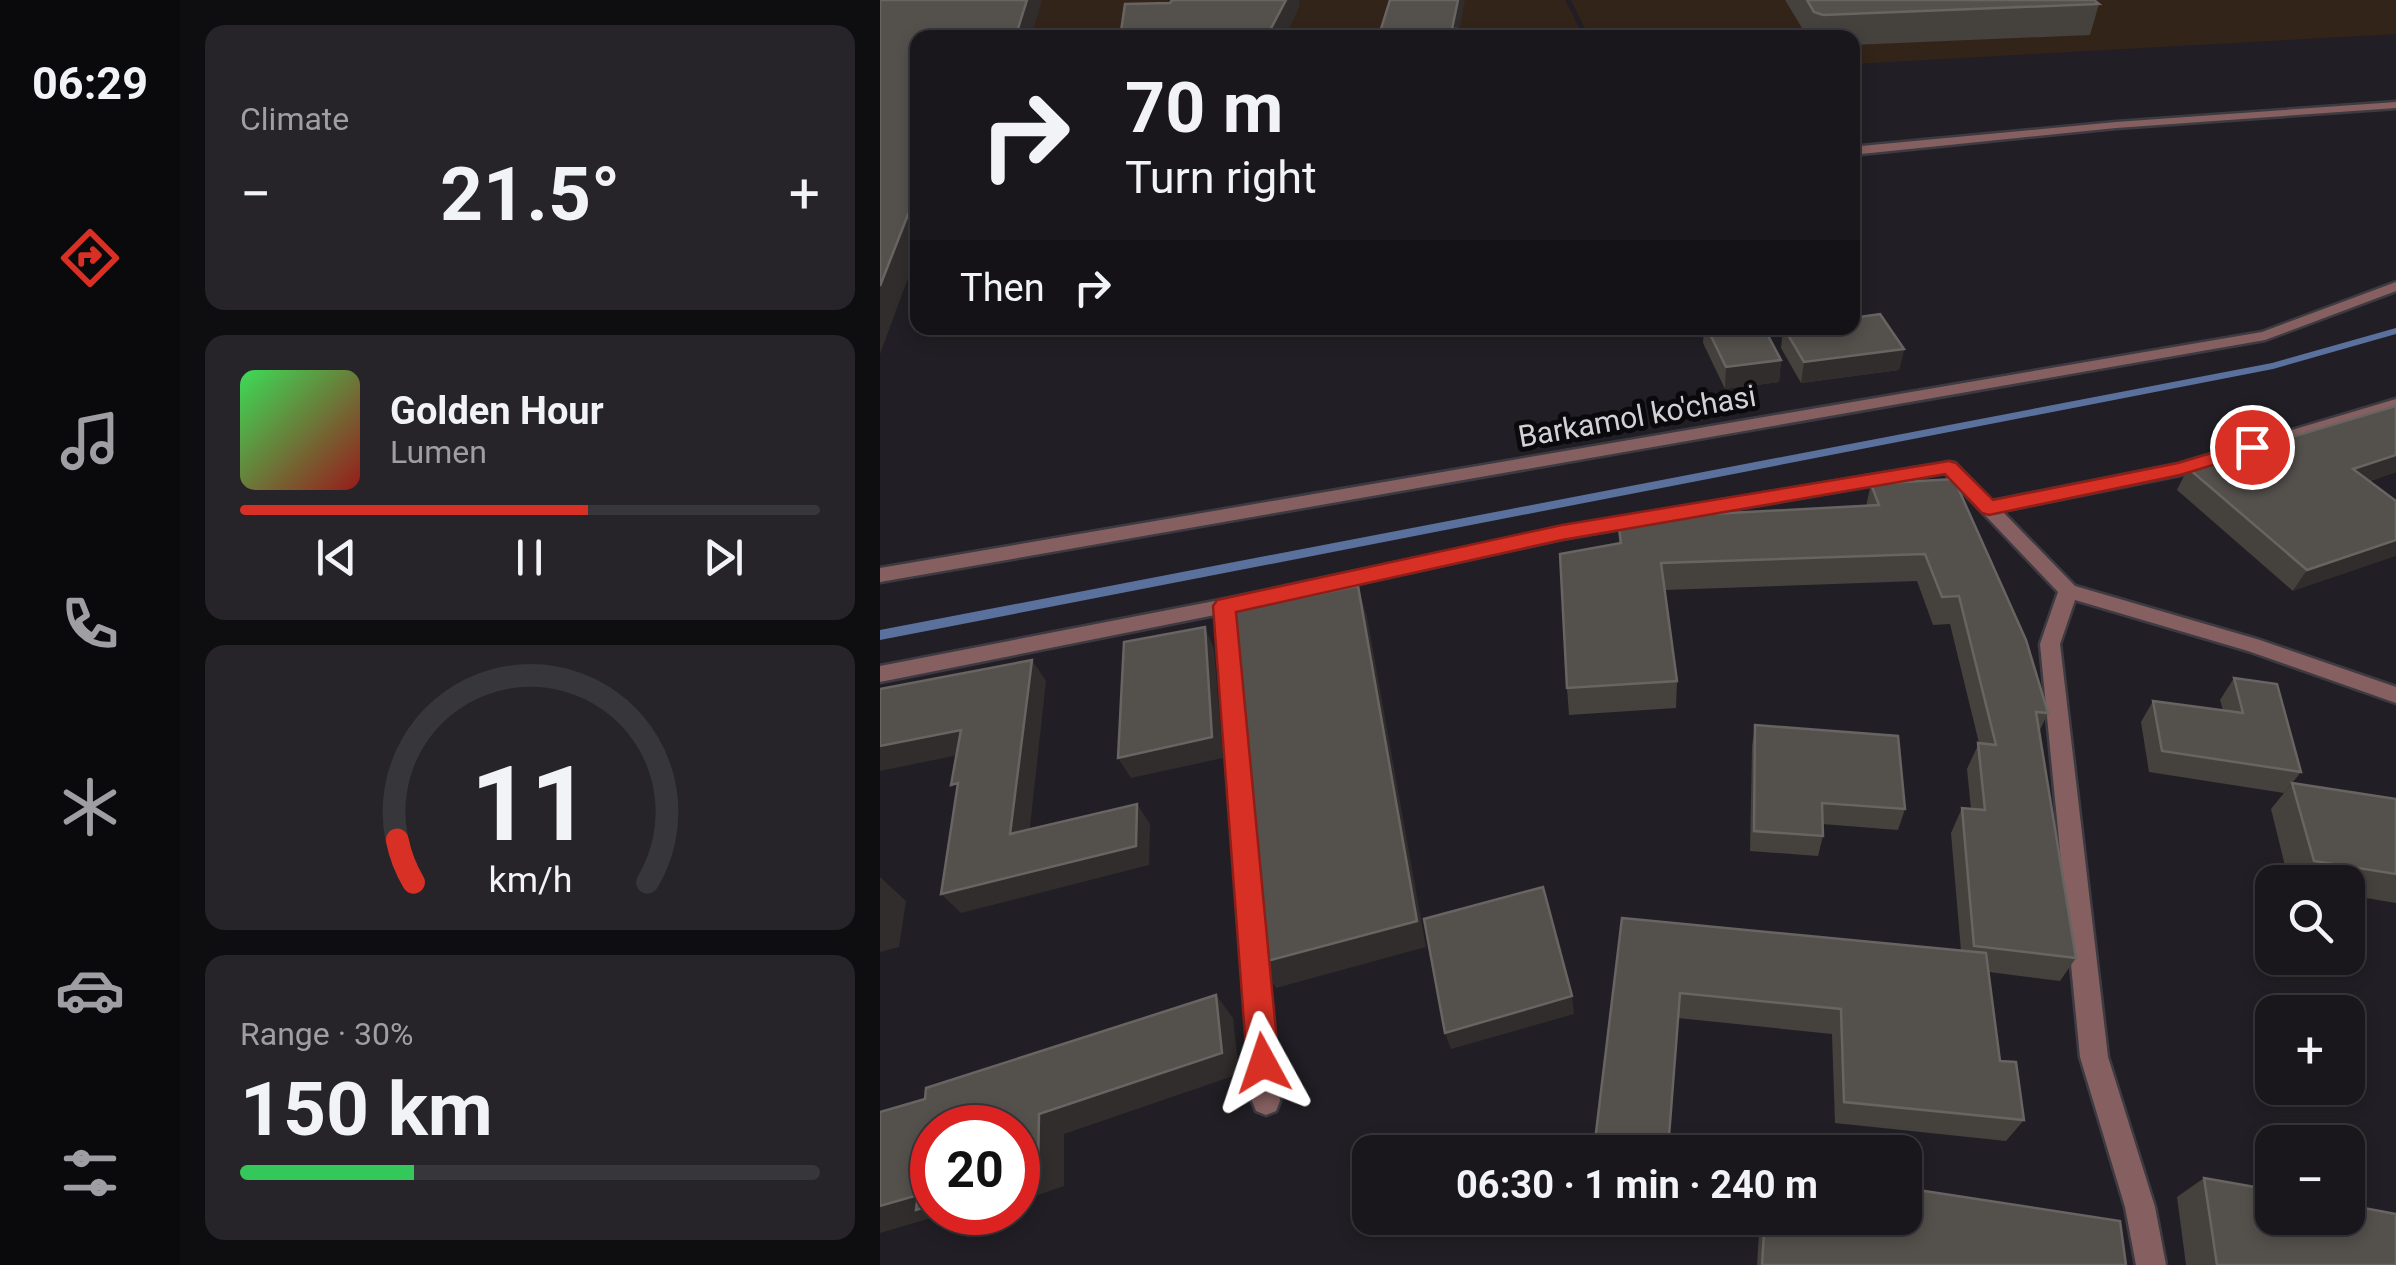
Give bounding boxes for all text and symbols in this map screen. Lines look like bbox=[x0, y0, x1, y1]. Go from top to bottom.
text: 06:29 bbox=[32, 57, 148, 110]
text: 70 m bbox=[1125, 67, 1283, 149]
icon: right bbox=[960, 70, 1090, 200]
text: Climate bbox=[240, 100, 349, 138]
text: 21.5° bbox=[440, 150, 620, 238]
text: Turn right bbox=[1125, 151, 1317, 204]
text: − bbox=[240, 162, 271, 226]
text: + bbox=[789, 162, 820, 226]
icon: directions bbox=[55, 223, 125, 293]
icon: right bbox=[1065, 260, 1120, 315]
text: Then bbox=[960, 266, 1045, 310]
street label: Barkamol ko'chasi bbox=[1515, 378, 1759, 454]
text: Golden Hour bbox=[390, 389, 604, 433]
pin bbox=[2210, 405, 2295, 490]
icon: music bbox=[55, 406, 125, 476]
icon: arrive bbox=[2225, 420, 2280, 475]
text: Lumen bbox=[390, 433, 487, 471]
icon: previous bbox=[309, 530, 364, 585]
icon: pause bbox=[502, 530, 557, 585]
icon: next bbox=[696, 530, 751, 585]
icon: phone bbox=[55, 589, 125, 659]
text: 11 bbox=[470, 744, 590, 865]
icon: climate bbox=[55, 772, 125, 842]
text: km/h bbox=[488, 859, 572, 901]
map controls bbox=[2255, 865, 2365, 1235]
button: search bbox=[2255, 865, 2365, 975]
icon: car bbox=[55, 955, 125, 1025]
button: + bbox=[2255, 995, 2365, 1105]
position arrow bbox=[1211, 1011, 1315, 1115]
text: Range · 30% bbox=[240, 1015, 413, 1053]
text: 150 km bbox=[240, 1065, 493, 1153]
speed limit sign: 20 bbox=[910, 1105, 1040, 1235]
button: − bbox=[2255, 1125, 2365, 1235]
icon: filters bbox=[55, 1138, 125, 1208]
text: 06:30 · 1 min · 240 m bbox=[1456, 1163, 1818, 1207]

